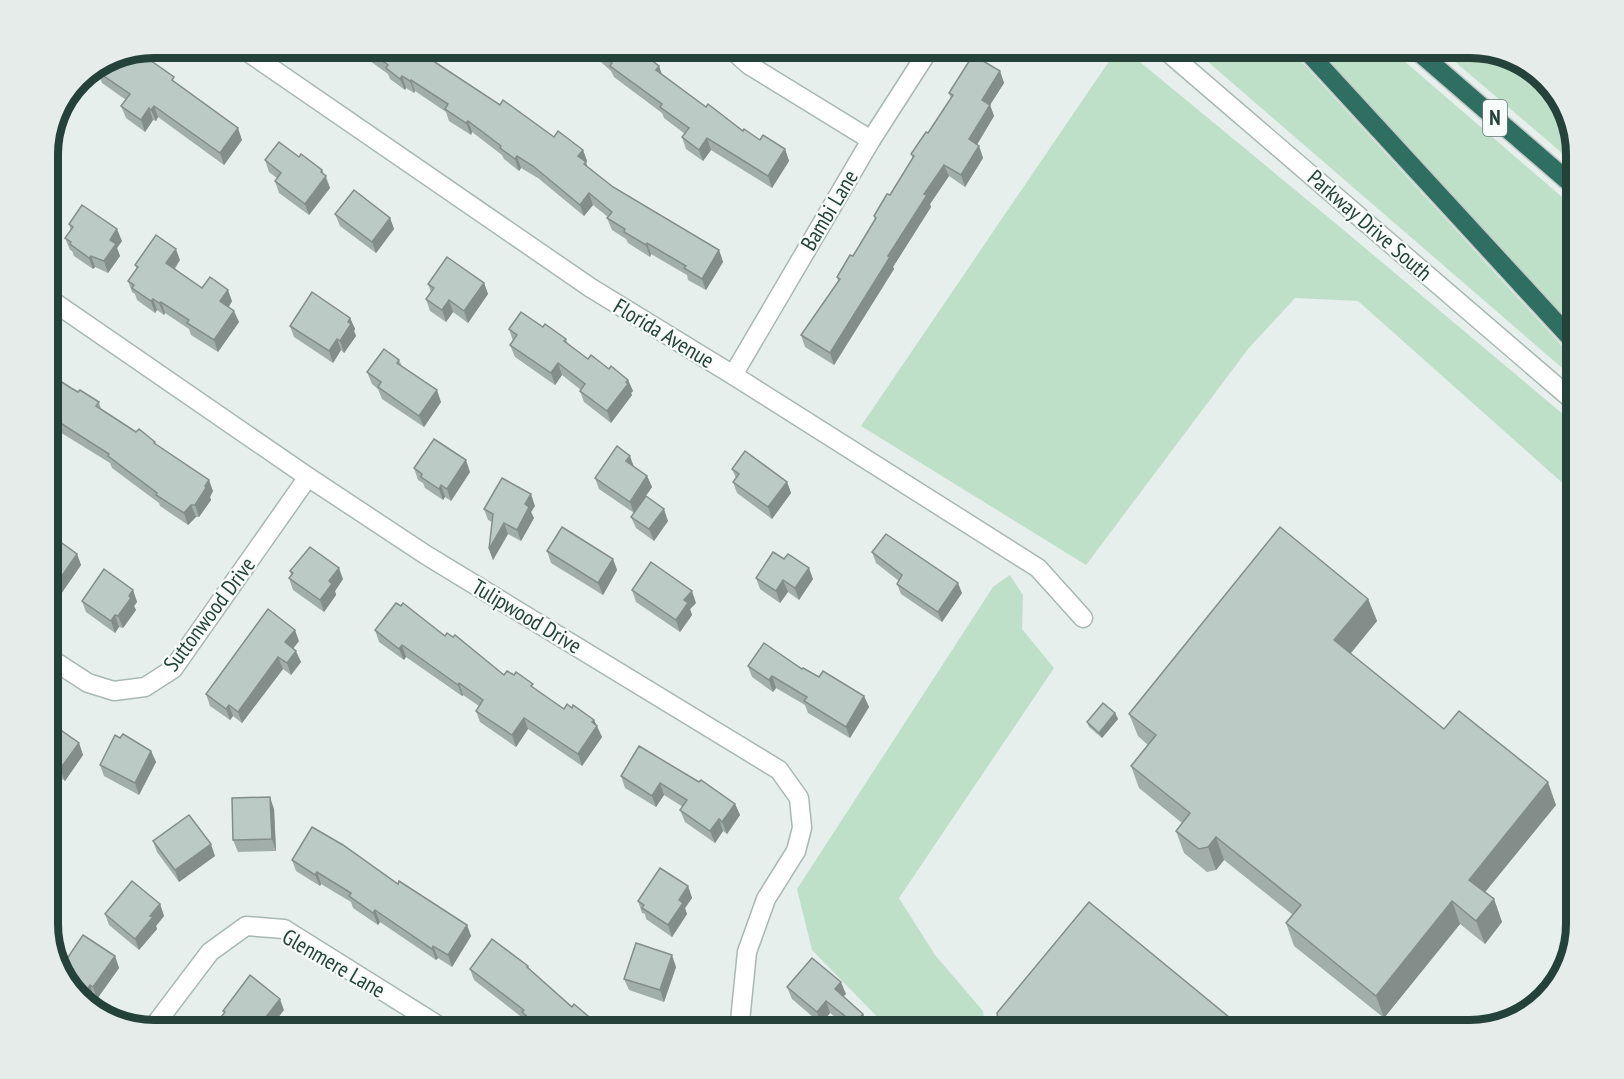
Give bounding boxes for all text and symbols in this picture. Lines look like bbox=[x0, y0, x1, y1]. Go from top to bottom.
road number: N bbox=[1483, 100, 1507, 136]
street label: Parkway Drive South bbox=[1302, 163, 1438, 287]
street label: Bambi Lane bbox=[794, 165, 864, 255]
street label: Florida Avenue bbox=[609, 292, 719, 374]
street label: Suttonwood Drive bbox=[157, 551, 261, 677]
street label: Tulipwood Drive bbox=[467, 572, 587, 660]
street label: Glenmere Lane bbox=[278, 922, 390, 1004]

